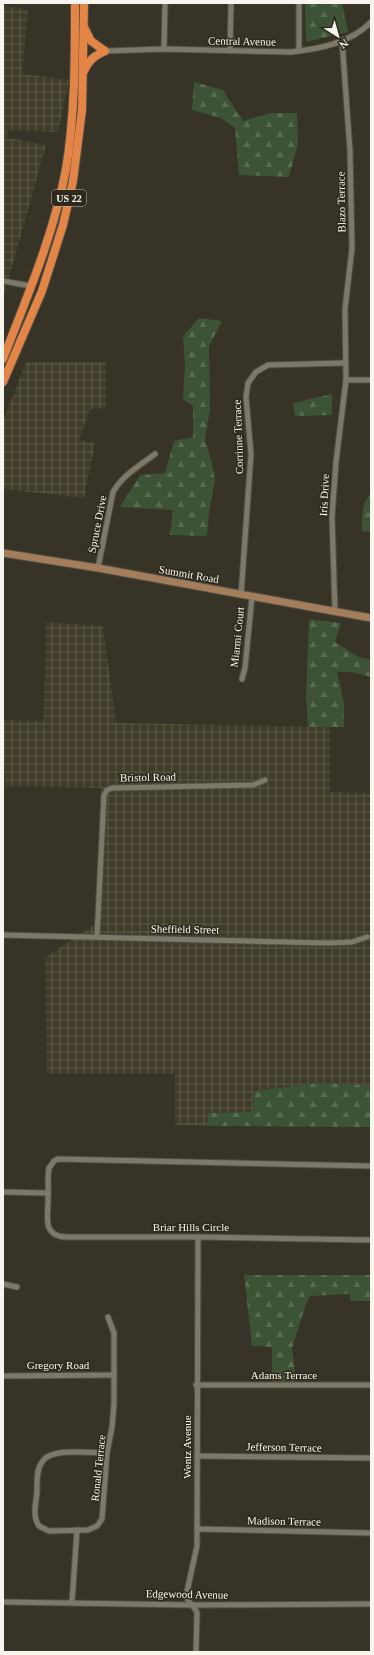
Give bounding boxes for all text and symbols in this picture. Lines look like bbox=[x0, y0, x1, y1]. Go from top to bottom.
north arrow bbox=[318, 16, 358, 56]
street label: Central Avenue bbox=[208, 34, 276, 48]
text: N bbox=[337, 37, 351, 51]
street label: Blazo Terrace bbox=[334, 171, 348, 233]
road number: US 22 bbox=[52, 190, 86, 206]
street label: Corrinne Terrace bbox=[231, 399, 245, 474]
street label: Iris Drive bbox=[317, 473, 331, 517]
street label: Spruce Drive bbox=[86, 494, 108, 554]
street label: Summit Road bbox=[158, 563, 220, 585]
street label: Miarmi Court bbox=[228, 606, 246, 668]
street label: Bristol Road bbox=[120, 771, 177, 783]
street label: Sheffield Street bbox=[151, 922, 219, 936]
street label: Briar Hills Circle bbox=[153, 1221, 229, 1233]
street label: Gregory Road bbox=[27, 1359, 90, 1371]
street label: Adams Terrace bbox=[251, 1369, 317, 1381]
street label: Wentz Avenue bbox=[181, 1415, 193, 1479]
street label: Ronald Terrace bbox=[89, 1434, 107, 1502]
street label: Jefferson Terrace bbox=[246, 1440, 322, 1454]
street label: Madison Terrace bbox=[247, 1514, 321, 1528]
street label: Edgewood Avenue bbox=[146, 1587, 228, 1601]

